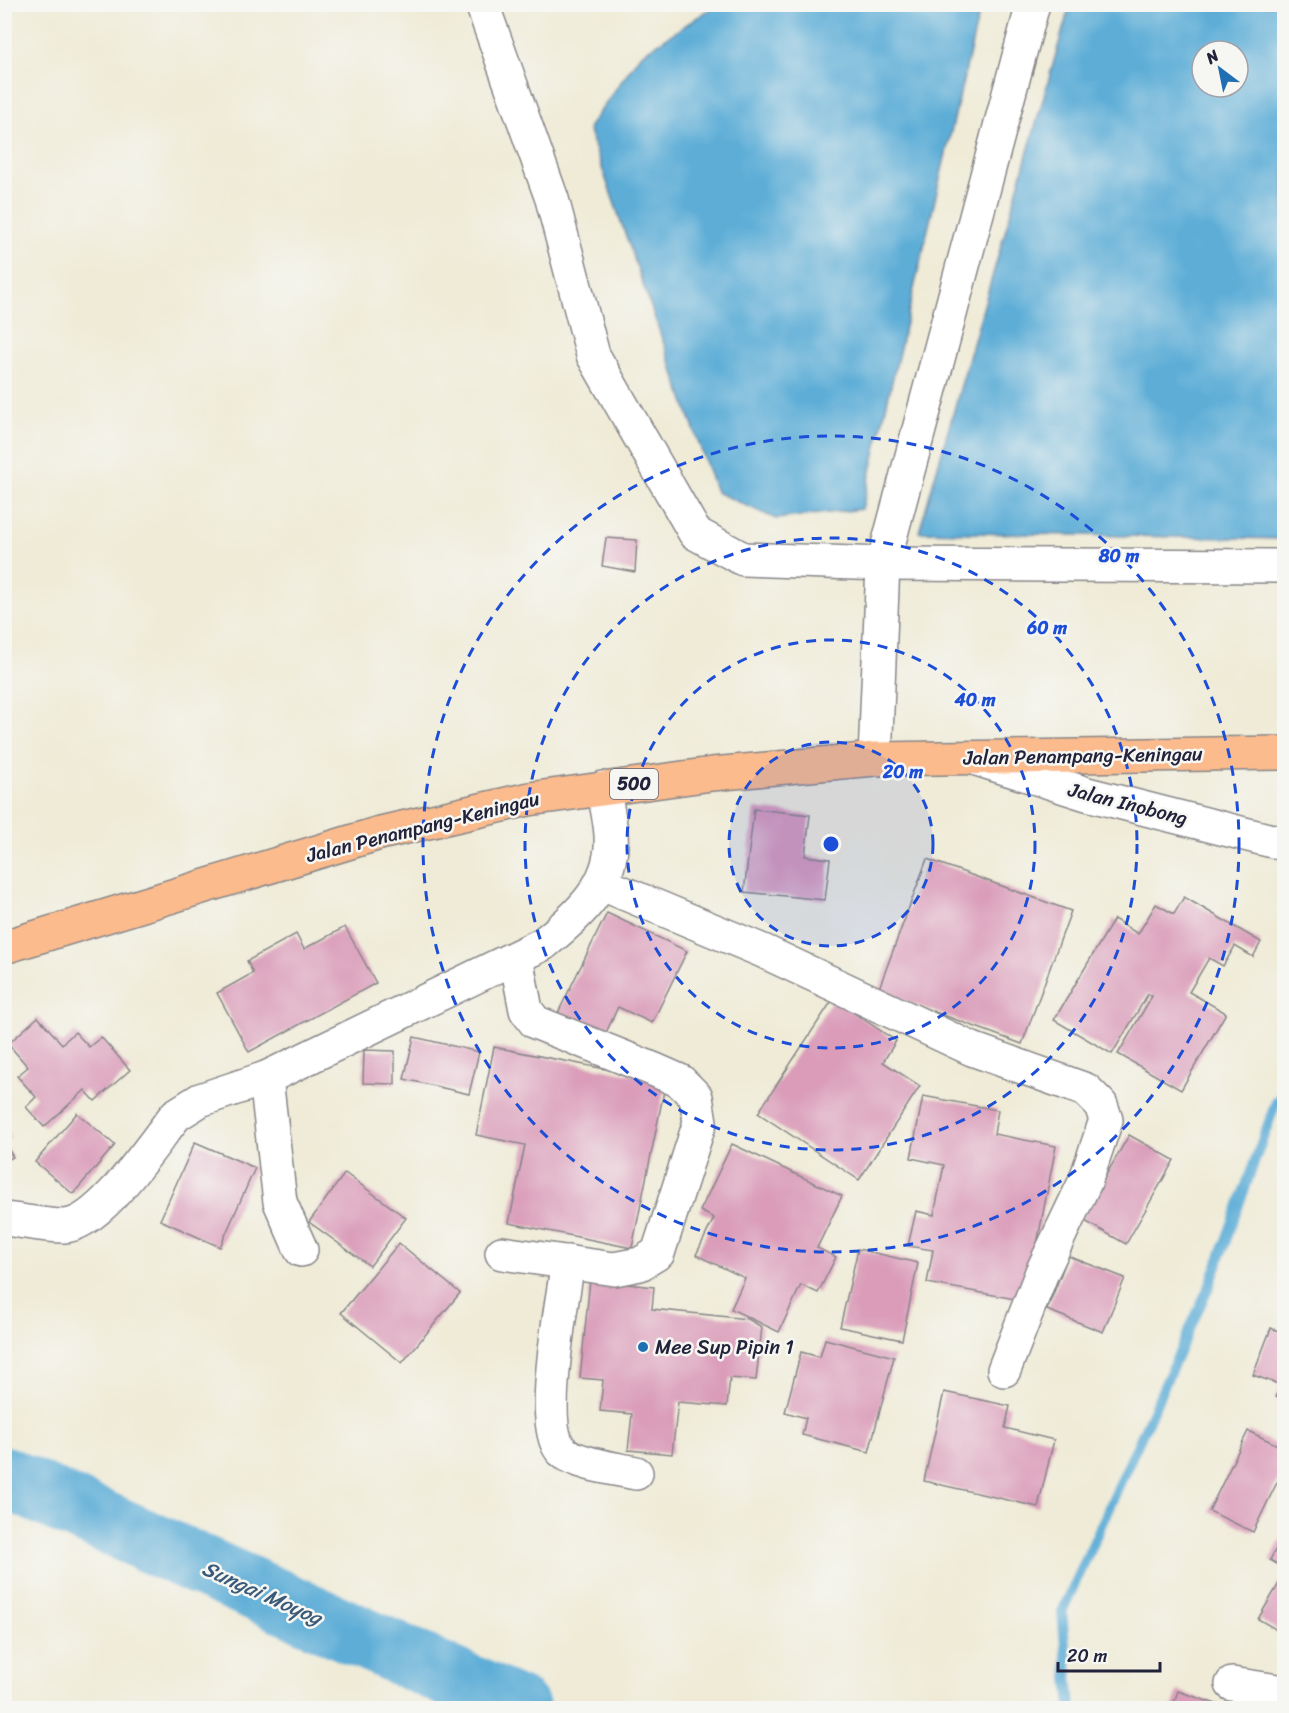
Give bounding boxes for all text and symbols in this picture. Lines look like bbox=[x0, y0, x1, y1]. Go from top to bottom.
north arrow bbox=[1190, 39, 1250, 99]
text: N bbox=[1199, 41, 1225, 72]
text: 80 m bbox=[1098, 540, 1140, 572]
text: 60 m bbox=[1026, 612, 1067, 644]
text: 40 m bbox=[953, 684, 996, 716]
street label: Jalan Penampang-Keningau bbox=[962, 736, 1203, 776]
text: 20 m bbox=[882, 756, 923, 788]
road number: 500 bbox=[610, 769, 658, 799]
street label: Jalan Inobong bbox=[1064, 772, 1191, 836]
street label: Jalan Penampang-Keningau bbox=[302, 781, 544, 873]
centre of rings bbox=[821, 834, 841, 854]
place label: Mee Sup Pipin 1 bbox=[655, 1330, 794, 1365]
marker: Mee Sup Pipin 1 bbox=[636, 1340, 650, 1354]
water label: Sungai Moyog bbox=[196, 1550, 330, 1637]
scale bar bbox=[1058, 1635, 1160, 1673]
text: 20 m bbox=[1067, 1640, 1107, 1672]

